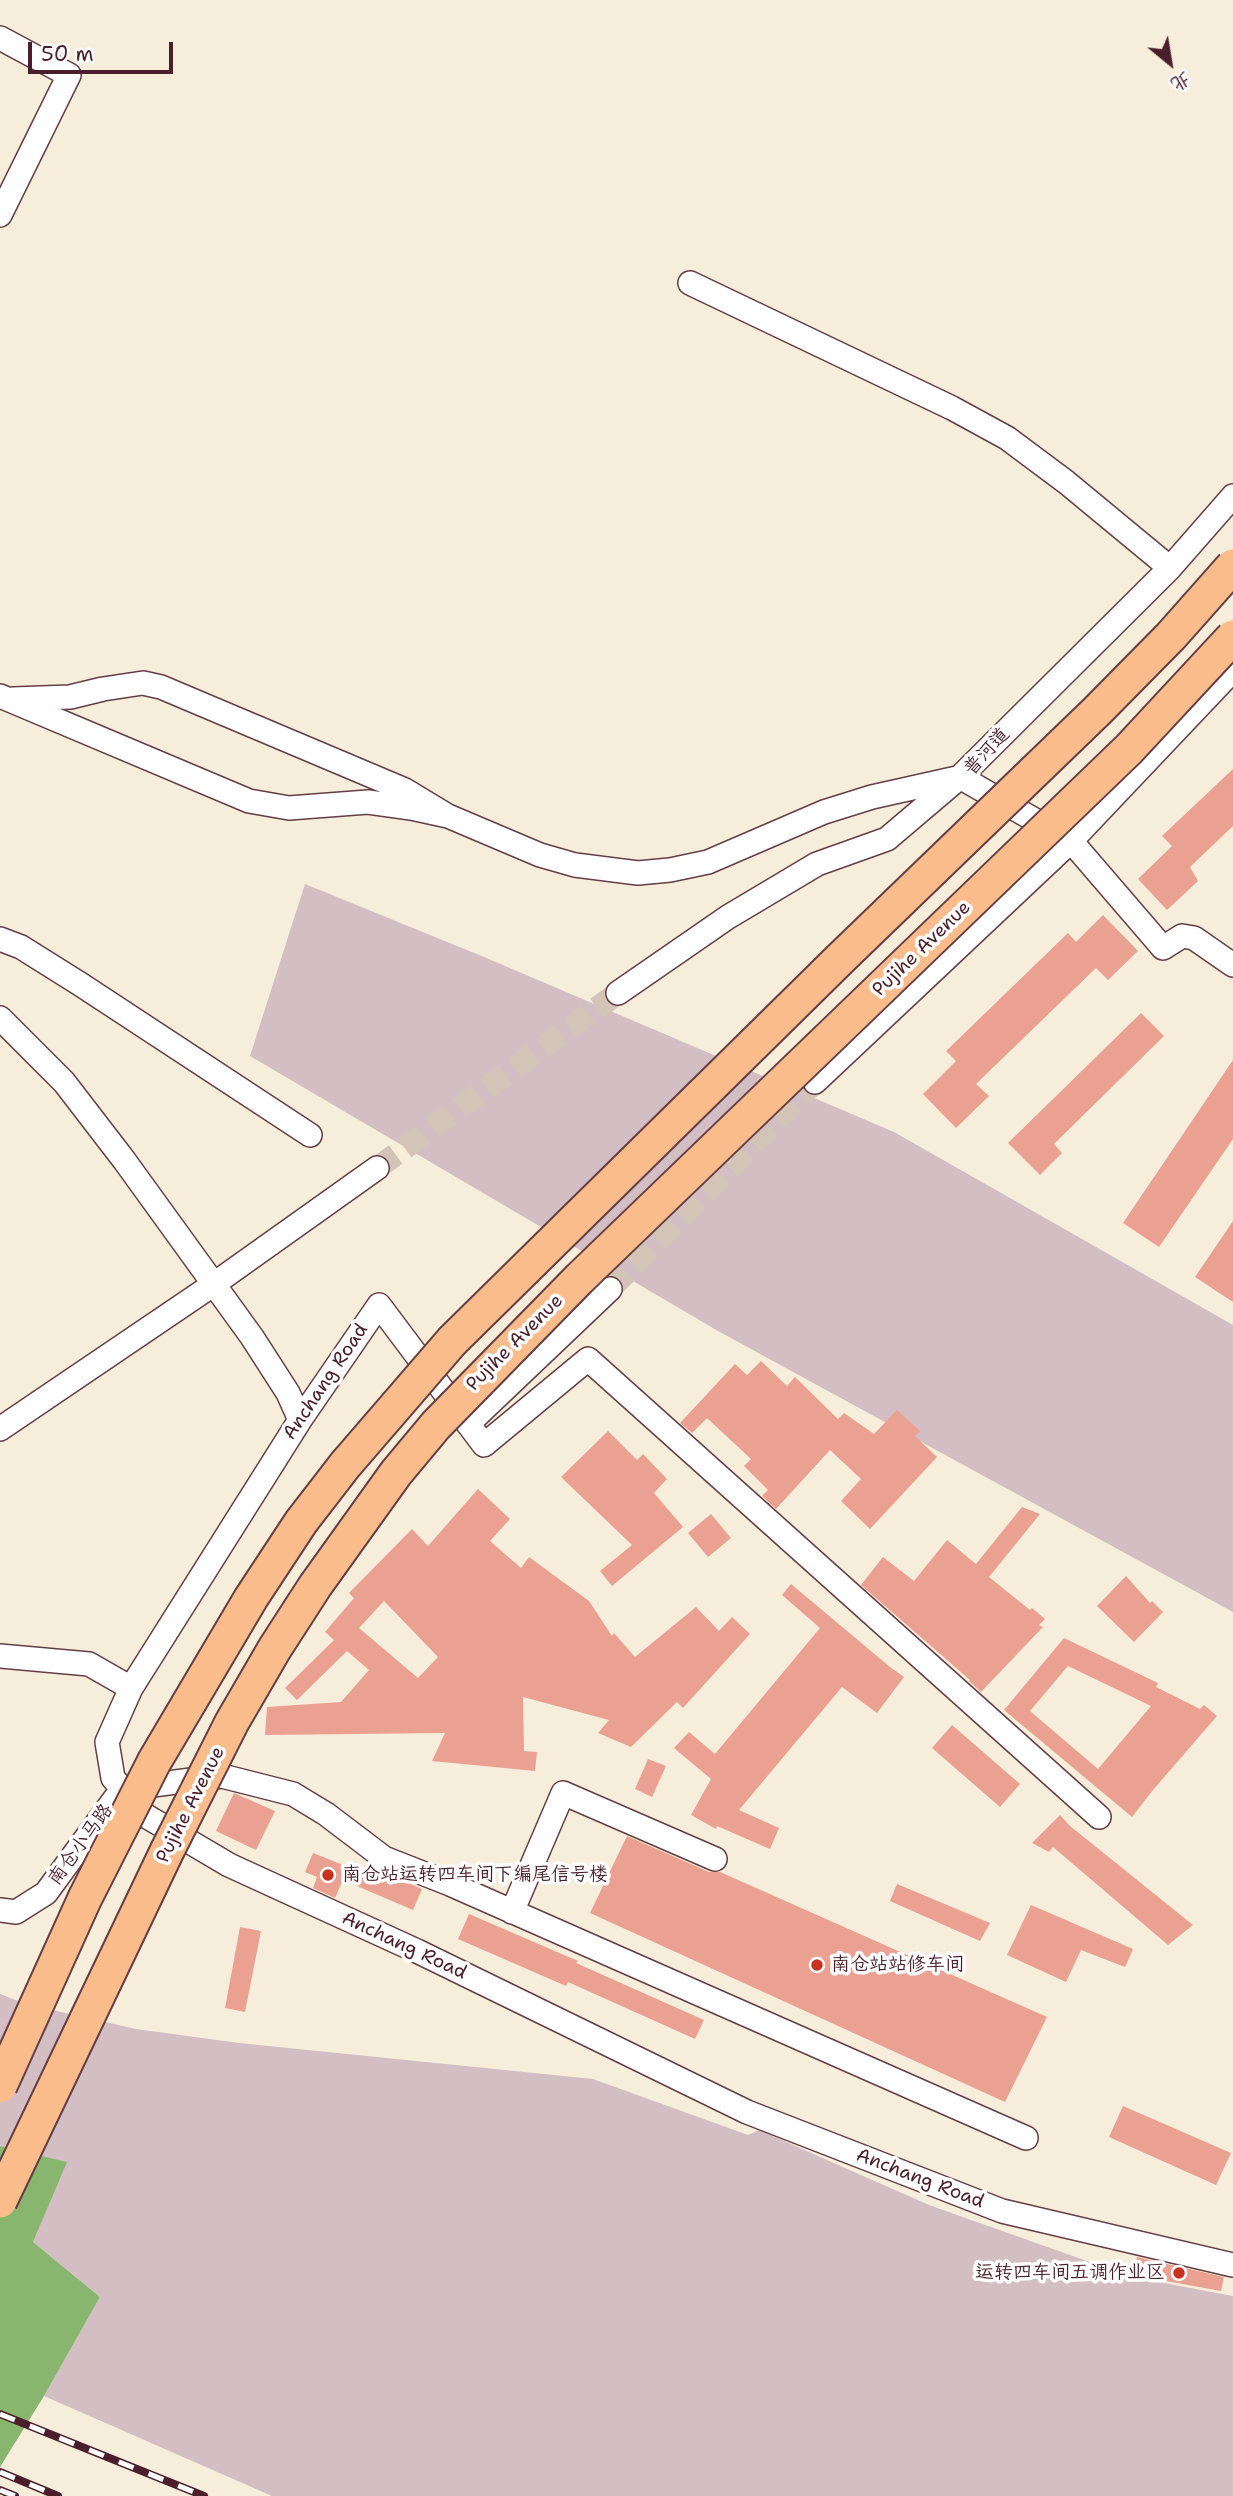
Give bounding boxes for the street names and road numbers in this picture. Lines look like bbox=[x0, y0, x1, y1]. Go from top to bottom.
street label: 普河道 bbox=[959, 723, 1015, 781]
street label: Pujihe Avenue bbox=[868, 896, 976, 1002]
street label: Pujihe Avenue bbox=[462, 1290, 568, 1396]
street label: Anchang Road bbox=[279, 1320, 373, 1444]
street label: Pujihe Avenue bbox=[152, 1743, 230, 1867]
street label: 南仓小马路 bbox=[44, 1800, 118, 1890]
street label: Anchang Road bbox=[338, 1907, 470, 1985]
street label: Anchang Road bbox=[853, 2144, 987, 2214]

